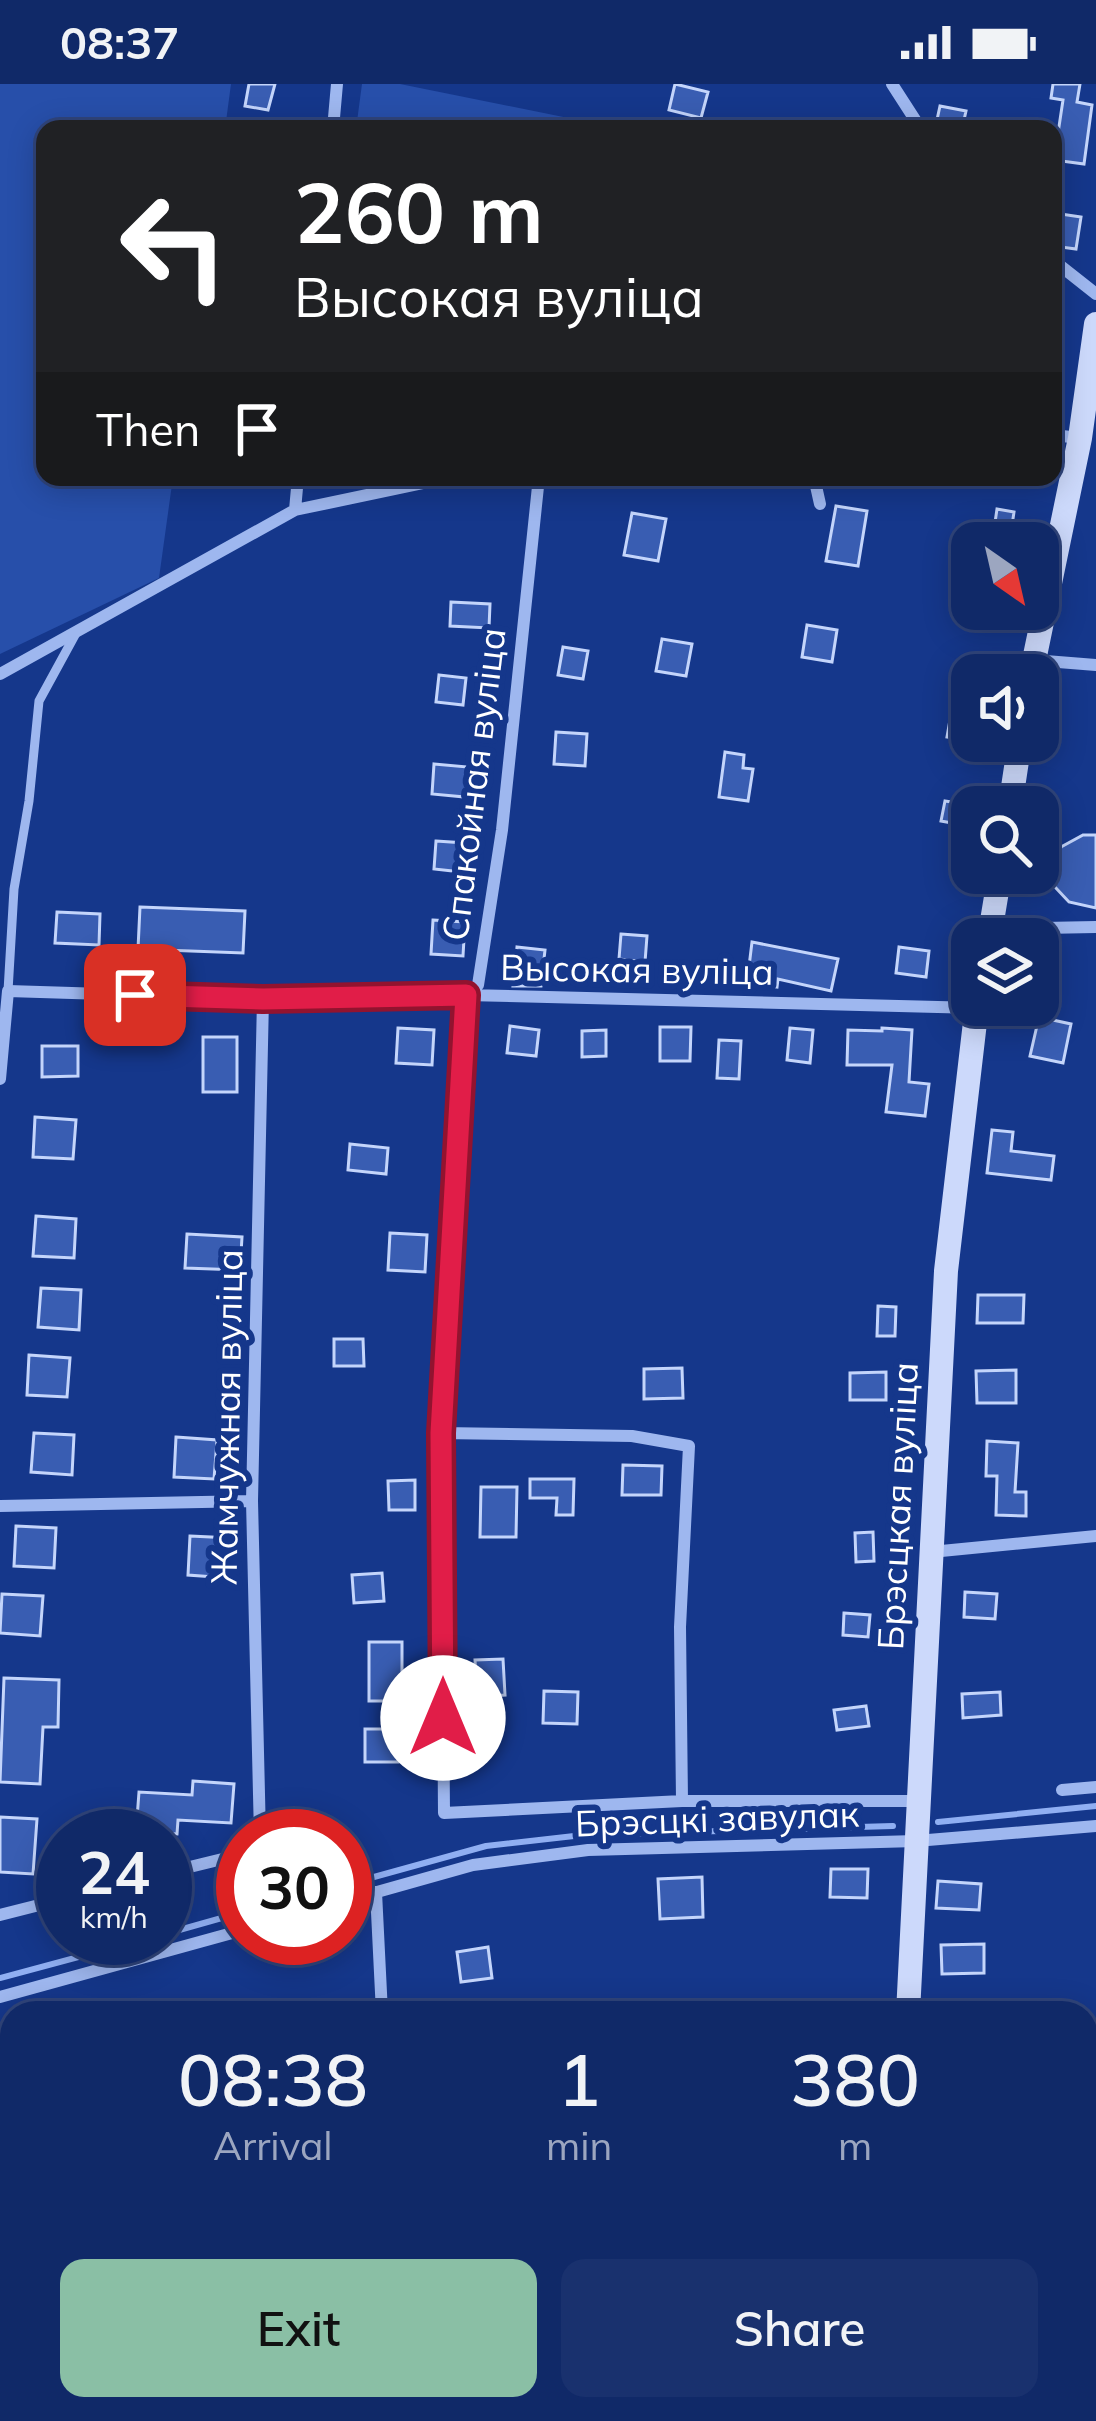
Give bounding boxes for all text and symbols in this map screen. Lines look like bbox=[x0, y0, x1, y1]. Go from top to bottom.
text: 08:37 bbox=[60, 14, 179, 70]
text: 260 m bbox=[294, 159, 544, 264]
icon: left bbox=[96, 168, 252, 324]
text: Высокая вуліца bbox=[294, 263, 704, 331]
icon: arrive bbox=[224, 396, 290, 462]
text: Then bbox=[96, 401, 200, 457]
north arrow bbox=[951, 522, 1059, 630]
map controls bbox=[951, 522, 1059, 1026]
street label: Спакойная вуліца bbox=[431, 625, 515, 943]
button: sound bbox=[951, 654, 1059, 762]
button: search bbox=[951, 786, 1059, 894]
button: layers bbox=[951, 918, 1059, 1026]
pin bbox=[84, 944, 186, 1046]
street label: Высокая вуліца bbox=[500, 944, 774, 994]
icon: arrive bbox=[102, 962, 168, 1028]
street label: Жамчужная вуліца bbox=[201, 1249, 251, 1585]
street label: Брэсцкая вуліца bbox=[867, 1361, 927, 1651]
position arrow bbox=[380, 1655, 506, 1781]
street label: Брэсцкі завулак bbox=[574, 1791, 860, 1845]
speed limit sign: 30 bbox=[216, 1809, 372, 1965]
text: 24 bbox=[78, 1834, 150, 1909]
text: km/h bbox=[80, 1898, 148, 1936]
text: 08:38 bbox=[178, 2034, 368, 2124]
text: 1 bbox=[558, 2034, 601, 2124]
text: 380 bbox=[790, 2034, 920, 2124]
text: Arrival bbox=[213, 2121, 333, 2170]
text: min bbox=[546, 2121, 612, 2170]
text: m bbox=[838, 2121, 872, 2170]
button: Exit bbox=[60, 2259, 537, 2397]
button: Share bbox=[561, 2259, 1038, 2397]

